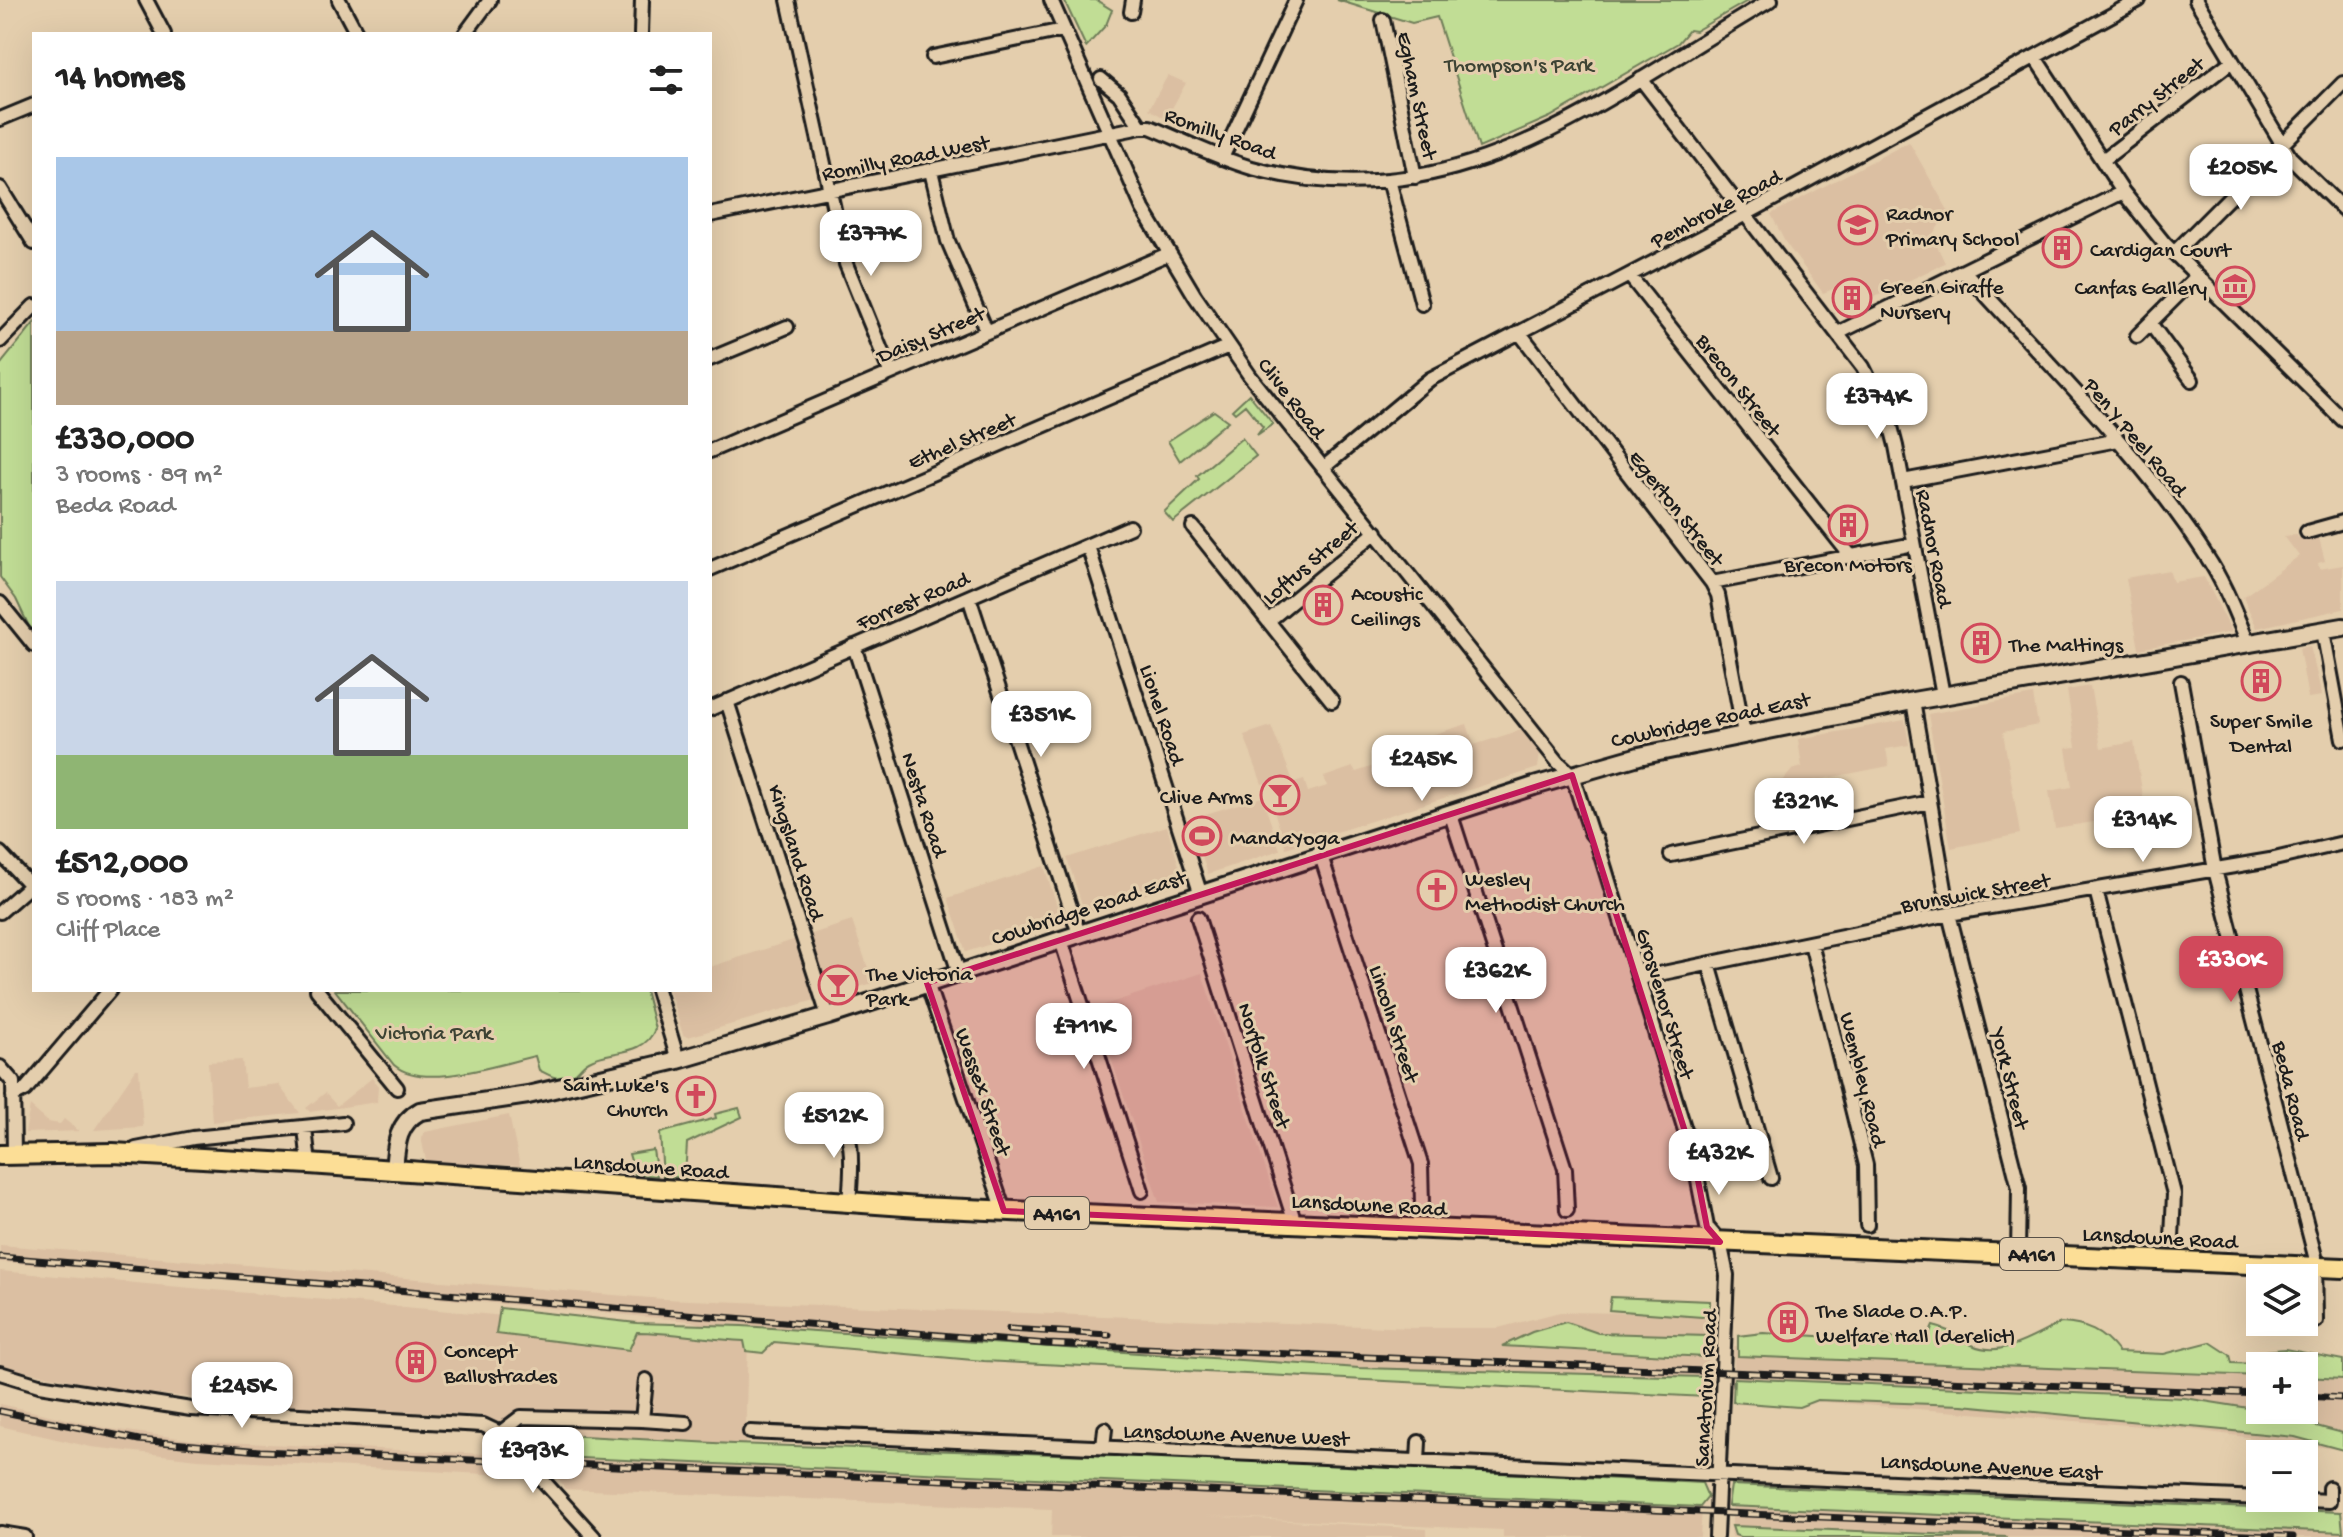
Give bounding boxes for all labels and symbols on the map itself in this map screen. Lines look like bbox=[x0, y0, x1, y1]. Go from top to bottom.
street label: Egham Street bbox=[1389, 30, 1442, 164]
street label: Parry Street bbox=[2104, 51, 2212, 144]
park label: Thompson's Park bbox=[1443, 54, 1596, 80]
street label: Romilly Road bbox=[1160, 104, 1281, 169]
street label: Romilly Road West bbox=[820, 131, 993, 189]
pin: £205K bbox=[2185, 144, 2297, 212]
street label: Pembroke Road bbox=[1646, 164, 1789, 256]
place label: Radnor Primary School bbox=[1885, 203, 2020, 254]
school or university icon: Radnor Primary School bbox=[1837, 204, 1879, 246]
pin: £377K bbox=[815, 210, 927, 278]
building icon: Cardigan Court bbox=[2041, 227, 2083, 269]
place label: Cardigan Court bbox=[2090, 239, 2232, 265]
museum icon: Canfas Gallery bbox=[2214, 265, 2256, 307]
place label: Green Giraffe Nursery bbox=[1880, 276, 2004, 327]
building icon: Green Giraffe Nursery bbox=[1831, 277, 1873, 319]
place label: Canfas Gallery bbox=[2074, 277, 2207, 303]
street label: Daisy Street bbox=[872, 302, 991, 372]
street label: Brecon Street bbox=[1688, 329, 1786, 445]
street label: Clive Road bbox=[1250, 354, 1331, 447]
pin: £374K bbox=[1821, 373, 1933, 441]
street label: Pen Y Peel Road bbox=[2076, 373, 2193, 505]
street label: Ethel Street bbox=[905, 408, 1022, 477]
street label: Egerton Street bbox=[1621, 446, 1729, 574]
street label: Radnor Road bbox=[1908, 488, 1957, 612]
building icon: Brecon Motors bbox=[1827, 504, 1869, 546]
street label: Loftus Street bbox=[1258, 515, 1366, 612]
place label: Brecon Motors bbox=[1783, 554, 1913, 580]
street label: Forrest Road bbox=[852, 566, 976, 638]
place label: Acoustic Ceilings bbox=[1351, 583, 1424, 634]
building icon: Acoustic Ceilings bbox=[1302, 584, 1344, 626]
building icon: The Maltings bbox=[1960, 622, 2002, 664]
place label: The Maltings bbox=[2007, 634, 2124, 660]
building icon: Super Smile Dental bbox=[2240, 660, 2282, 702]
street label: Lionel Road bbox=[1132, 662, 1189, 771]
street label: Cowbridge Road East bbox=[1609, 688, 1815, 756]
pin: £351K bbox=[985, 691, 1097, 759]
place label: Super Smile Dental bbox=[2210, 710, 2313, 761]
pin: £245K bbox=[1366, 735, 1478, 803]
street label: Nesta Road bbox=[893, 750, 952, 863]
bar icon: Clive Arms bbox=[1259, 774, 1301, 816]
pin: £321K bbox=[1748, 778, 1860, 846]
street label: Kingsland Road bbox=[760, 782, 829, 927]
place label: Clive Arms bbox=[1160, 786, 1253, 812]
pin: £314K bbox=[2087, 796, 2199, 864]
sports icon: MandaYoga bbox=[1181, 815, 1223, 857]
place label: MandaYoga bbox=[1230, 827, 1340, 853]
street label: Cowbridge Road East bbox=[989, 865, 1192, 954]
place label: Wesley Methodist Church bbox=[1465, 868, 1625, 919]
church icon: Wesley Methodist Church bbox=[1416, 869, 1458, 911]
street label: Brunswick Street bbox=[1898, 869, 2054, 921]
street label: Grosvenor Street bbox=[1628, 926, 1699, 1084]
pin: £330K bbox=[2175, 936, 2287, 1004]
pin: £362K bbox=[1440, 947, 1552, 1015]
place label: The Victoria Park bbox=[864, 963, 973, 1014]
street label: Lincoln Street bbox=[1361, 963, 1424, 1088]
bar icon: The Victoria Park bbox=[817, 964, 859, 1006]
street label: Norfolk Street bbox=[1230, 1000, 1295, 1134]
pin: £711K bbox=[1028, 1003, 1140, 1071]
street label: Wembley Road bbox=[1832, 1010, 1891, 1152]
park label: Victoria Park bbox=[375, 1022, 495, 1048]
street label: York Street bbox=[1983, 1024, 2034, 1134]
street label: Wessex Street bbox=[947, 1025, 1016, 1161]
street label: Beda Road bbox=[2264, 1038, 2314, 1145]
place label: Saint Luke's Church bbox=[563, 1074, 669, 1125]
church icon: Saint Luke's Church bbox=[675, 1075, 717, 1117]
pin: £512K bbox=[778, 1092, 890, 1160]
pin: £432K bbox=[1663, 1129, 1775, 1197]
street label: Lansdowne Road bbox=[572, 1151, 731, 1188]
street label: Lansdowne Road bbox=[1291, 1190, 1449, 1224]
road number: A4161 bbox=[1025, 1197, 1089, 1229]
street label: Lansdowne Road bbox=[2082, 1223, 2240, 1257]
road number: A4161 bbox=[2000, 1238, 2064, 1270]
place label: The Slade O.A.P. Welfare Hall (derelict) bbox=[1814, 1300, 2016, 1351]
building icon: The Slade O.A.P. Welfare Hall (derelict) bbox=[1767, 1301, 1809, 1343]
street label: Sanatorium Road bbox=[1691, 1307, 1725, 1467]
place label: Concept Ballustrades bbox=[443, 1340, 558, 1391]
building icon: Concept Ballustrades bbox=[395, 1341, 437, 1383]
pin: £245K bbox=[186, 1362, 298, 1430]
street label: Lansdowne Avenue West bbox=[1123, 1420, 1351, 1454]
pin: £393K bbox=[477, 1427, 589, 1495]
street label: Lansdowne Avenue East bbox=[1879, 1450, 2104, 1488]

